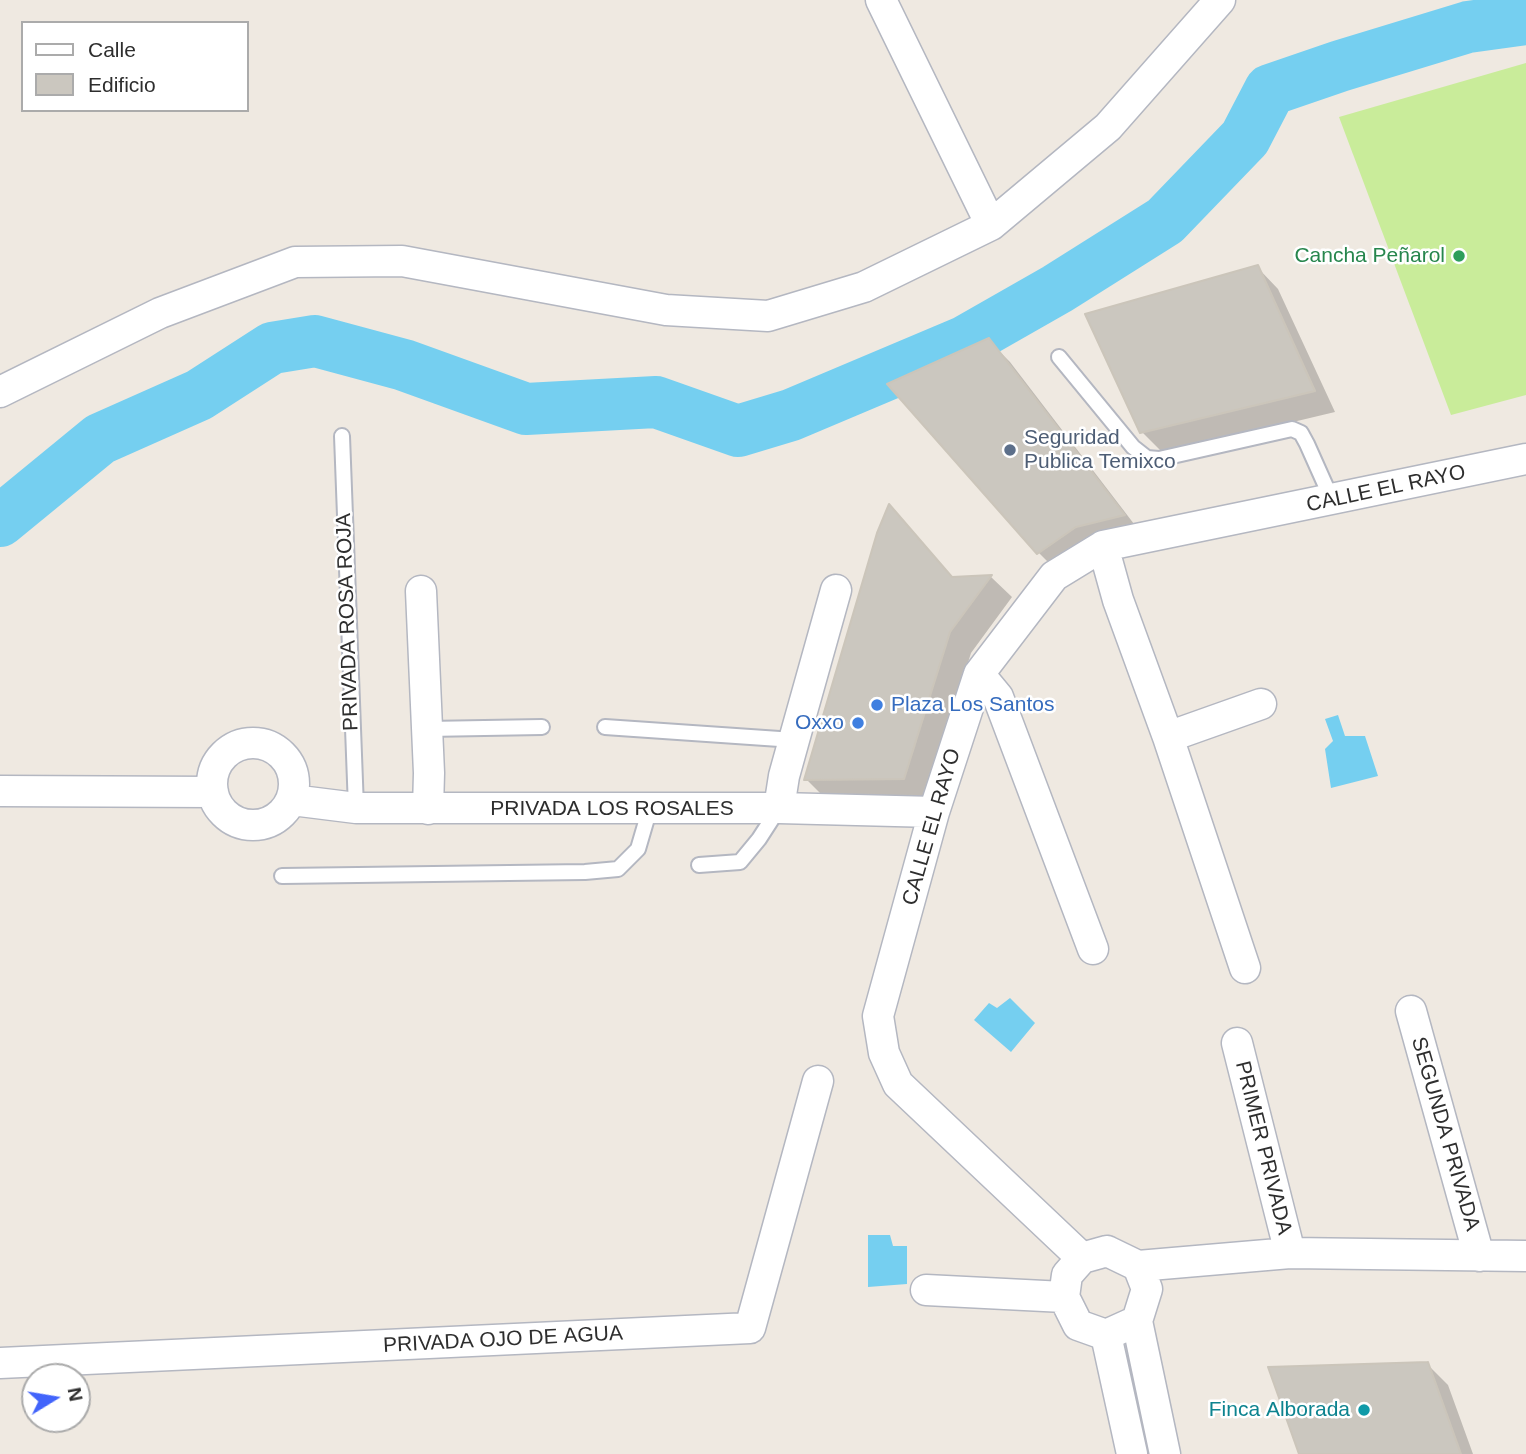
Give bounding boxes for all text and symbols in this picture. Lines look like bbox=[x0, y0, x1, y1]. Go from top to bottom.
legend bbox=[21, 21, 248, 112]
text: Calle bbox=[88, 38, 136, 61]
text: Edificio bbox=[88, 73, 156, 96]
place label: Cancha Peñarol bbox=[1294, 243, 1445, 269]
marker: Cancha Peñarol bbox=[1451, 248, 1467, 264]
place label: Seguridad Publica Temixco bbox=[1024, 425, 1176, 475]
marker: Seguridad Publica Temixco bbox=[1002, 442, 1018, 458]
street label: CALLE EL RAYO bbox=[1304, 460, 1468, 518]
street label: PRIVADA ROSA ROJA bbox=[332, 513, 364, 731]
place label: Plaza Los Santos bbox=[891, 692, 1054, 718]
marker: Plaza Los Santos bbox=[869, 697, 885, 713]
place label: Oxxo bbox=[795, 710, 844, 736]
marker: Oxxo bbox=[850, 715, 866, 731]
street label: CALLE EL RAYO bbox=[898, 746, 966, 908]
street label: PRIVADA LOS ROSALES bbox=[490, 796, 734, 822]
street label: SEGUNDA PRIVADA bbox=[1405, 1034, 1485, 1234]
street label: PRIMER PRIVADA bbox=[1229, 1059, 1297, 1237]
street label: PRIVADA OJO DE AGUA bbox=[383, 1321, 623, 1359]
north arrow bbox=[21, 1363, 91, 1433]
text: N bbox=[64, 1386, 87, 1403]
place label: Finca Alborada bbox=[1209, 1397, 1350, 1423]
marker: Finca Alborada bbox=[1356, 1402, 1372, 1418]

